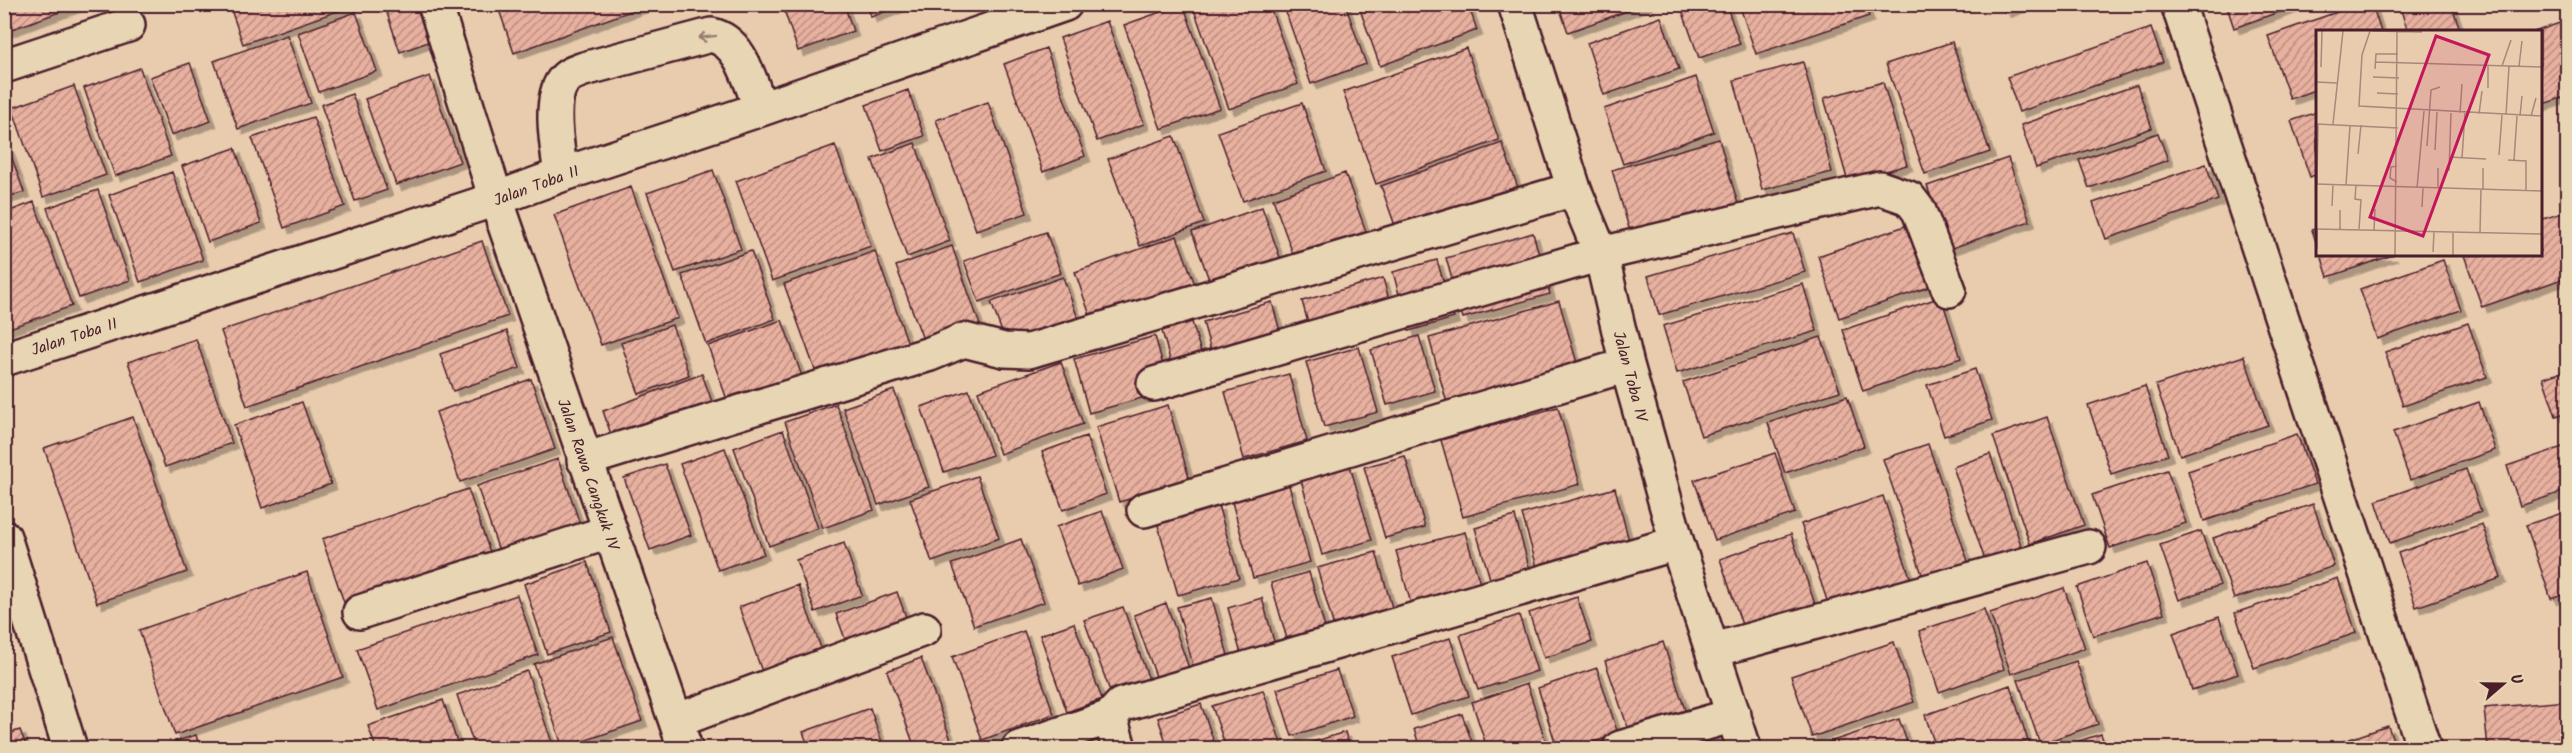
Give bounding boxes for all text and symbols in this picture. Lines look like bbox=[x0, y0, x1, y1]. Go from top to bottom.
inset map bbox=[2316, 30, 2542, 256]
one-way arrow bbox=[697, 32, 717, 43]
street label: Jalan Toba II bbox=[490, 159, 583, 213]
street label: Jalan Toba II bbox=[28, 312, 121, 363]
street label: Jalan Toba IV bbox=[1605, 328, 1654, 426]
street label: Jalan Rawa Cangkuk IV bbox=[550, 395, 626, 555]
north arrow bbox=[2473, 654, 2533, 714]
text: U bbox=[2502, 671, 2529, 689]

